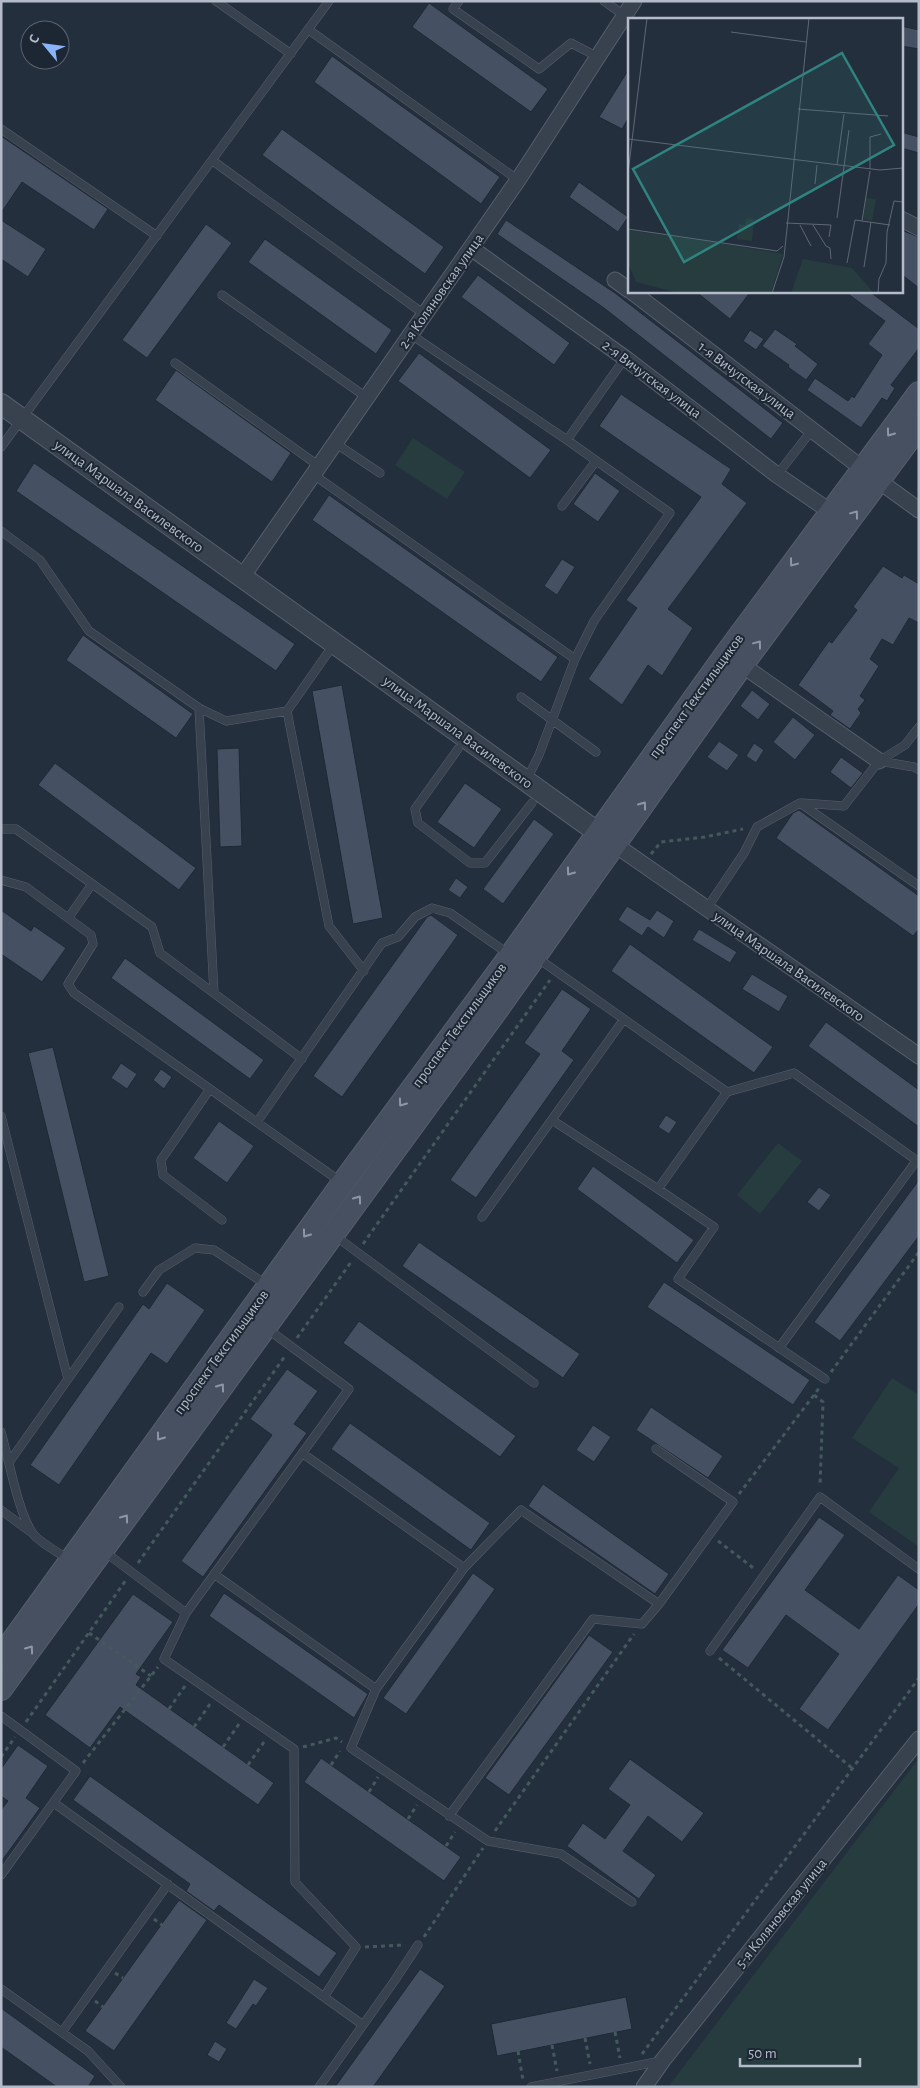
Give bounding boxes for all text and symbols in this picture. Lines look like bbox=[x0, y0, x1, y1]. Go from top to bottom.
inset map bbox=[628, 18, 902, 292]
north arrow bbox=[20, 20, 70, 70]
text: С bbox=[27, 32, 43, 46]
street label: 2-я Коляновская улица bbox=[396, 231, 487, 351]
street label: 2-я Вичугская улица bbox=[599, 337, 704, 421]
street label: 1-я Вичугская улица bbox=[695, 339, 798, 422]
one-way arrow bbox=[887, 427, 896, 436]
street label: улица Маршала Василевского bbox=[51, 437, 206, 555]
one-way arrow bbox=[849, 511, 857, 520]
one-way arrow bbox=[791, 557, 799, 566]
street label: проспект Текстильщиков bbox=[646, 631, 746, 761]
one-way arrow bbox=[752, 640, 761, 650]
street label: улица Маршала Василевского bbox=[380, 673, 535, 791]
one-way arrow bbox=[637, 801, 646, 810]
one-way arrow bbox=[566, 867, 576, 876]
street label: улица Маршала Василевского bbox=[710, 908, 867, 1024]
street label: проспект Текстильщиков bbox=[409, 960, 509, 1090]
one-way arrow bbox=[399, 1097, 408, 1107]
one-way arrow bbox=[352, 1195, 361, 1205]
one-way arrow bbox=[303, 1228, 312, 1238]
street label: проспект Текстильщиков bbox=[171, 1287, 271, 1417]
one-way arrow bbox=[215, 1383, 224, 1392]
one-way arrow bbox=[157, 1431, 166, 1441]
one-way arrow bbox=[119, 1514, 128, 1524]
one-way arrow bbox=[24, 1645, 33, 1655]
street label: 5-я Коляновская улица bbox=[733, 1856, 830, 1971]
scale bar bbox=[740, 2036, 860, 2068]
text: 50 m bbox=[748, 2046, 777, 2061]

